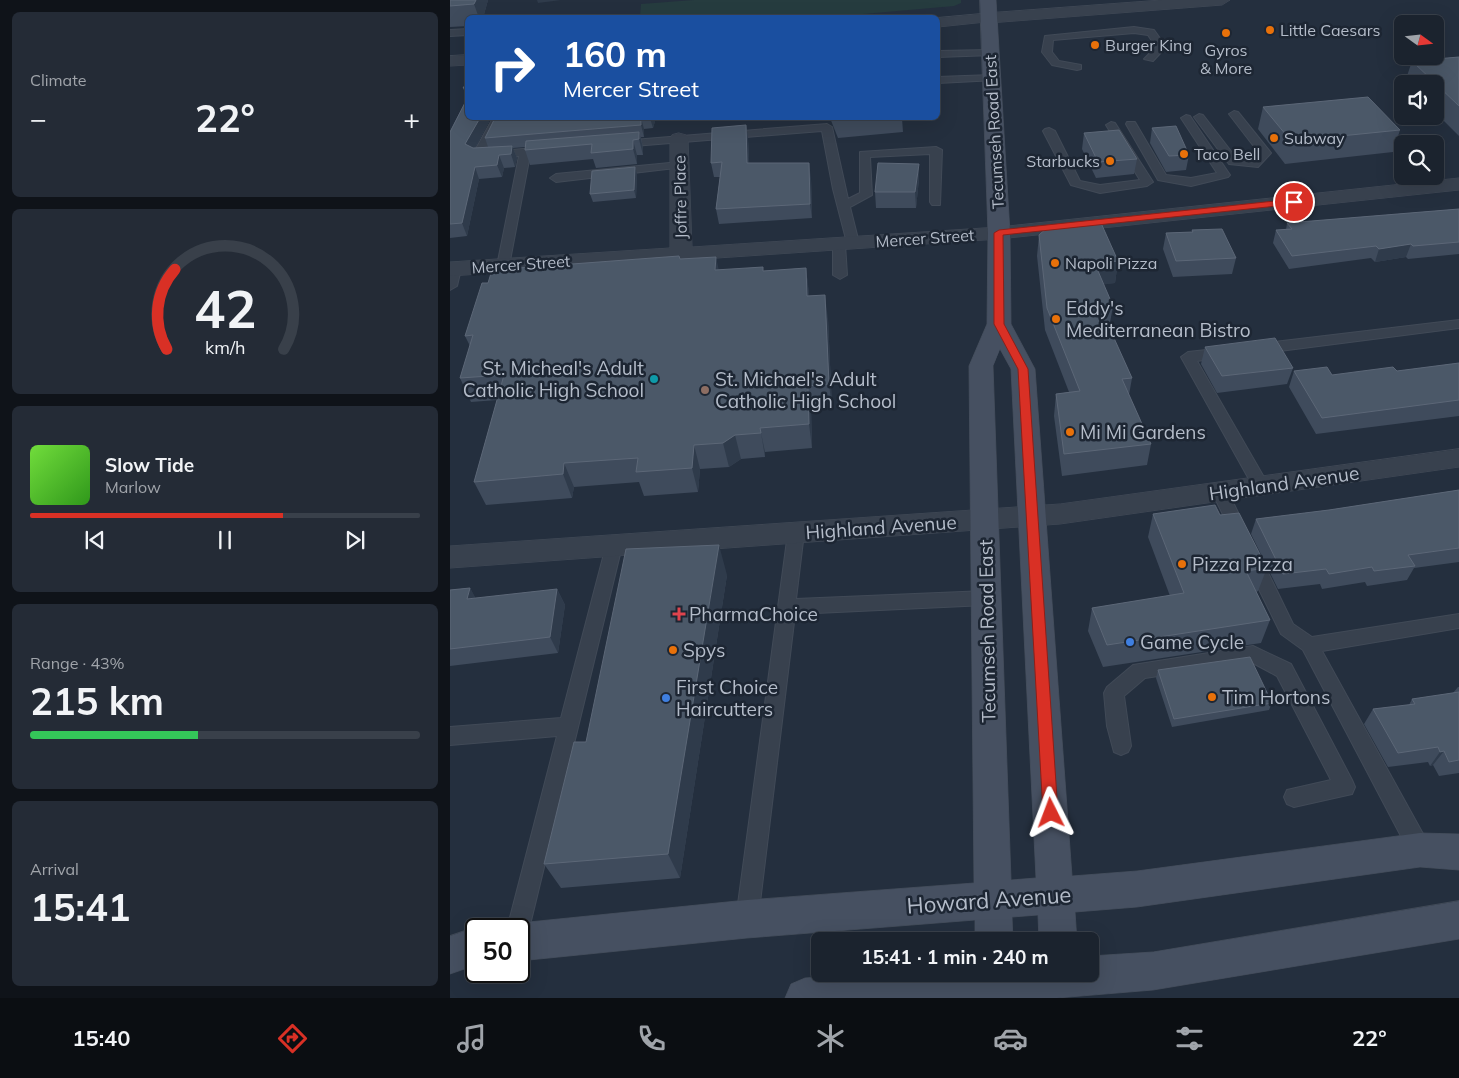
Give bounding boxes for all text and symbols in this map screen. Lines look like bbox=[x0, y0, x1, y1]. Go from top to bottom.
north arrow bbox=[1394, 15, 1444, 65]
map controls bbox=[1394, 15, 1444, 185]
place label: Little Caesars bbox=[1280, 20, 1380, 40]
marker: Little Caesars bbox=[1264, 24, 1276, 36]
marker: Gyros & More bbox=[1220, 27, 1232, 39]
text: 160 m bbox=[563, 32, 667, 76]
icon: right bbox=[480, 35, 545, 100]
place label: Burger King bbox=[1105, 35, 1192, 55]
marker: Burger King bbox=[1089, 39, 1101, 51]
place label: Gyros & More bbox=[1200, 40, 1252, 78]
street label: Tecumseh Road East bbox=[980, 54, 1008, 210]
text: Climate bbox=[30, 70, 86, 90]
text: Mercer Street bbox=[563, 75, 699, 103]
button: sound bbox=[1394, 75, 1444, 125]
text: 22° bbox=[195, 94, 255, 142]
text: − bbox=[30, 101, 47, 136]
text: + bbox=[403, 101, 420, 136]
place label: Subway bbox=[1284, 128, 1345, 148]
marker: Subway bbox=[1268, 132, 1280, 144]
button: search bbox=[1394, 135, 1444, 185]
place label: Taco Bell bbox=[1194, 144, 1260, 164]
marker: Taco Bell bbox=[1178, 148, 1190, 160]
place label: Starbucks bbox=[1026, 151, 1100, 171]
street label: Joffre Place bbox=[669, 155, 691, 239]
marker: Starbucks bbox=[1104, 155, 1116, 167]
pin bbox=[1273, 181, 1315, 223]
icon: arrive bbox=[1280, 188, 1308, 216]
street label: Mercer Street bbox=[875, 225, 975, 251]
street label: Mercer Street bbox=[471, 251, 571, 277]
place label: Napoli Pizza bbox=[1065, 253, 1157, 273]
marker: Napoli Pizza bbox=[1049, 257, 1061, 269]
text: 42 bbox=[194, 276, 256, 341]
place label: Eddy's Mediterranean Bistro bbox=[1066, 296, 1251, 342]
marker: Eddy's Mediterranean Bistro bbox=[1050, 313, 1062, 325]
text: km/h bbox=[205, 336, 245, 358]
place label: St. Micheal's Adult Catholic High School bbox=[463, 356, 644, 402]
place label: St. Michael's Adult Catholic High School bbox=[715, 367, 896, 413]
marker: St. Micheal's Adult Catholic High School bbox=[648, 373, 660, 385]
marker: St. Michael's Adult Catholic High School bbox=[699, 384, 711, 396]
place label: Mi Mi Gardens bbox=[1080, 420, 1206, 444]
marker: Mi Mi Gardens bbox=[1064, 426, 1076, 438]
text: Slow Tide bbox=[105, 453, 194, 477]
street label: Highland Avenue bbox=[1207, 461, 1361, 505]
text: Marlow bbox=[105, 477, 161, 497]
street label: Highland Avenue bbox=[805, 510, 957, 544]
icon: previous bbox=[81, 526, 109, 554]
icon: pause bbox=[211, 526, 239, 554]
icon: next bbox=[341, 526, 369, 554]
street label: Tecumseh Road East bbox=[973, 539, 1001, 723]
place label: Pizza Pizza bbox=[1192, 552, 1293, 576]
marker: Pizza Pizza bbox=[1176, 558, 1188, 570]
place label: PharmaChoice bbox=[689, 602, 818, 626]
marker: PharmaChoice bbox=[673, 608, 685, 620]
place label: Game Cycle bbox=[1140, 630, 1244, 654]
marker: Game Cycle bbox=[1124, 636, 1136, 648]
place label: Spys bbox=[683, 638, 725, 662]
marker: Spys bbox=[667, 644, 679, 656]
text: Range · 43% bbox=[30, 653, 125, 673]
place label: First Choice Haircutters bbox=[676, 675, 778, 721]
text: 215 km bbox=[30, 677, 164, 725]
place label: Tim Hortons bbox=[1222, 685, 1330, 709]
marker: Tim Hortons bbox=[1206, 691, 1218, 703]
marker: First Choice Haircutters bbox=[660, 692, 672, 704]
position arrow bbox=[1024, 786, 1076, 838]
text: Arrival bbox=[30, 859, 79, 879]
street label: Howard Avenue bbox=[906, 880, 1072, 920]
text: 15:41 bbox=[30, 883, 131, 931]
speed limit sign: 50 bbox=[465, 918, 530, 983]
text: 15:41 · 1 min · 240 m bbox=[861, 945, 1049, 969]
icon: directions bbox=[275, 1021, 310, 1056]
icon: music bbox=[454, 1021, 489, 1056]
icon: phone bbox=[634, 1021, 669, 1056]
icon: climate bbox=[813, 1021, 848, 1056]
icon: car bbox=[993, 1021, 1028, 1056]
icon: filters bbox=[1172, 1021, 1207, 1056]
text: 15:40 bbox=[72, 1024, 131, 1052]
text: 22° bbox=[1352, 1024, 1387, 1052]

